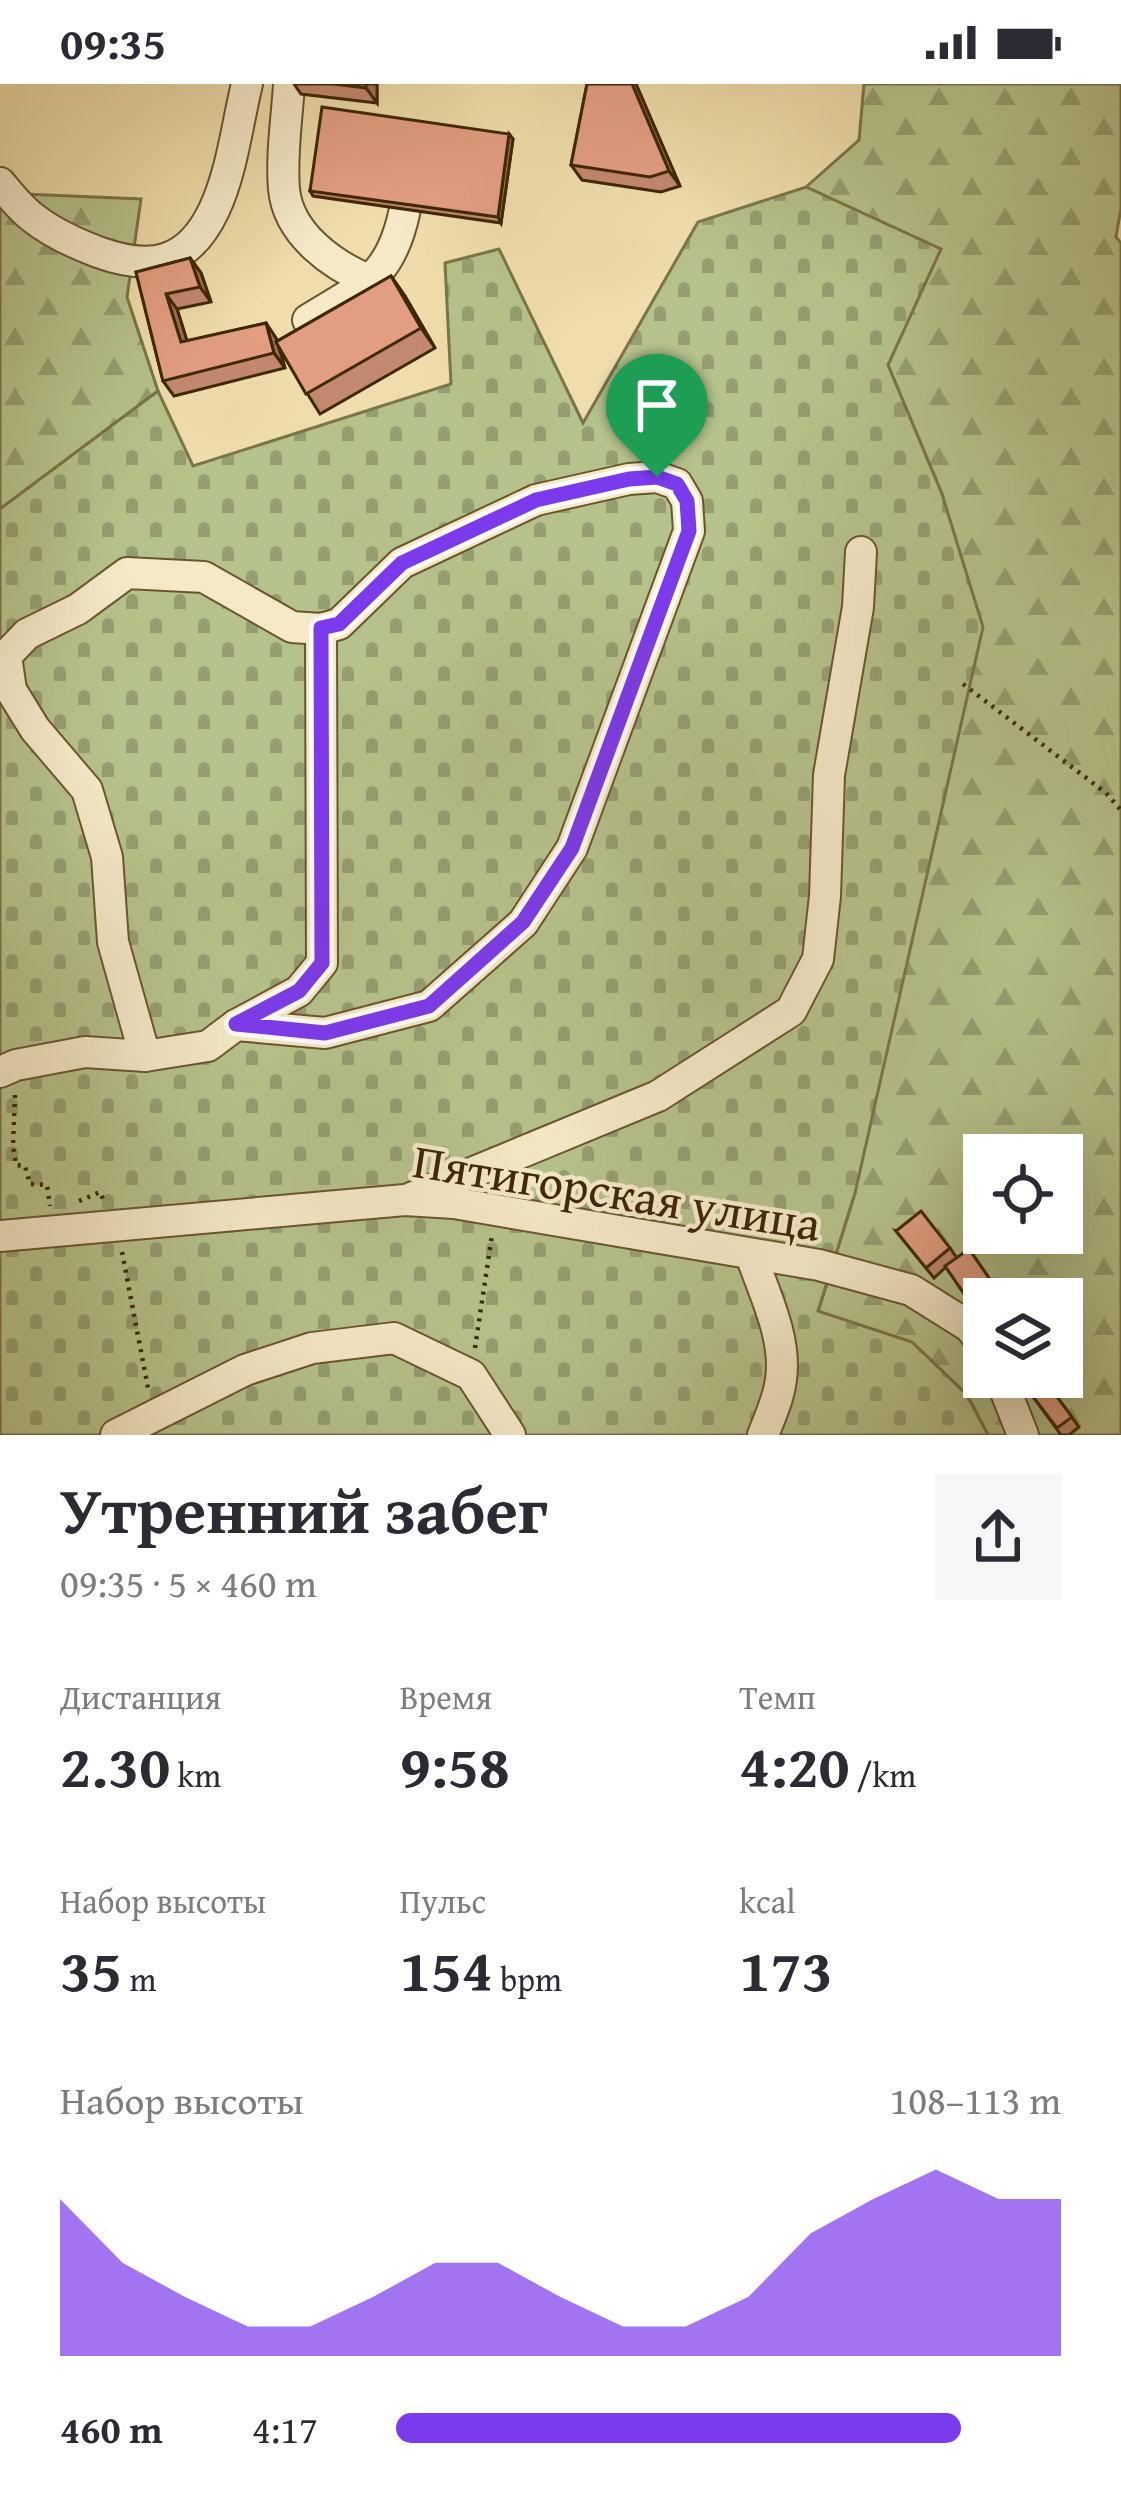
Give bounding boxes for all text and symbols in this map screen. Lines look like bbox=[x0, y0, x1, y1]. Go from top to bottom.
text: 09:35 bbox=[60, 10, 166, 75]
pin bbox=[606, 354, 708, 477]
icon: arrive bbox=[624, 372, 690, 438]
street label: Пятигорская улица bbox=[408, 1124, 826, 1259]
map controls bbox=[963, 1134, 1083, 1398]
button: locate bbox=[963, 1134, 1083, 1254]
button: layers bbox=[963, 1278, 1083, 1398]
text: Утренний забег bbox=[60, 1460, 548, 1557]
button: share bbox=[935, 1474, 1061, 1600]
text: 09:35 · 5 × 460 m bbox=[60, 1554, 317, 1611]
text: Дистанция bbox=[60, 1673, 221, 1721]
text: Время bbox=[400, 1673, 492, 1721]
text: Темп bbox=[739, 1673, 816, 1721]
text: 2.30 bbox=[60, 1721, 170, 1809]
text: 9:58 bbox=[400, 1721, 510, 1809]
text: 4:20 bbox=[739, 1721, 850, 1809]
text: km bbox=[170, 1751, 221, 1799]
text: /km bbox=[850, 1751, 916, 1799]
text: Набор высоты bbox=[60, 1877, 266, 1925]
text: Пульс bbox=[400, 1877, 486, 1925]
text: kcal bbox=[739, 1877, 796, 1925]
text: 35 bbox=[60, 1925, 122, 2013]
text: 154 bbox=[400, 1925, 493, 2013]
text: 173 bbox=[739, 1925, 833, 2013]
text: m bbox=[122, 1955, 156, 2003]
text: bpm bbox=[493, 1955, 562, 2003]
text: Набор высоты bbox=[60, 2071, 304, 2128]
text: 108–113 m bbox=[889, 2071, 1061, 2128]
text: 460 m bbox=[60, 2400, 163, 2457]
text: 4:17 bbox=[252, 2400, 318, 2457]

